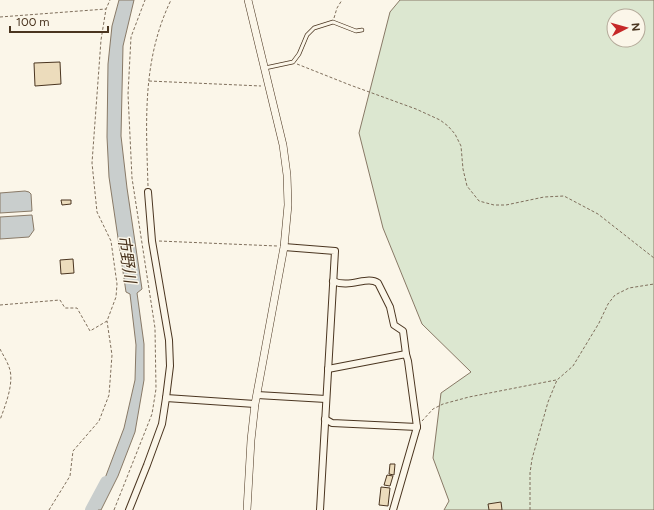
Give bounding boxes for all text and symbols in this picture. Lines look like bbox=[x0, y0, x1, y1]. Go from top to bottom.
scale bar bbox=[10, 8, 108, 34]
north arrow bbox=[606, 8, 646, 48]
text: 100 m bbox=[16, 15, 50, 29]
text: N bbox=[629, 22, 642, 32]
water label: 市野川 bbox=[114, 234, 140, 286]

